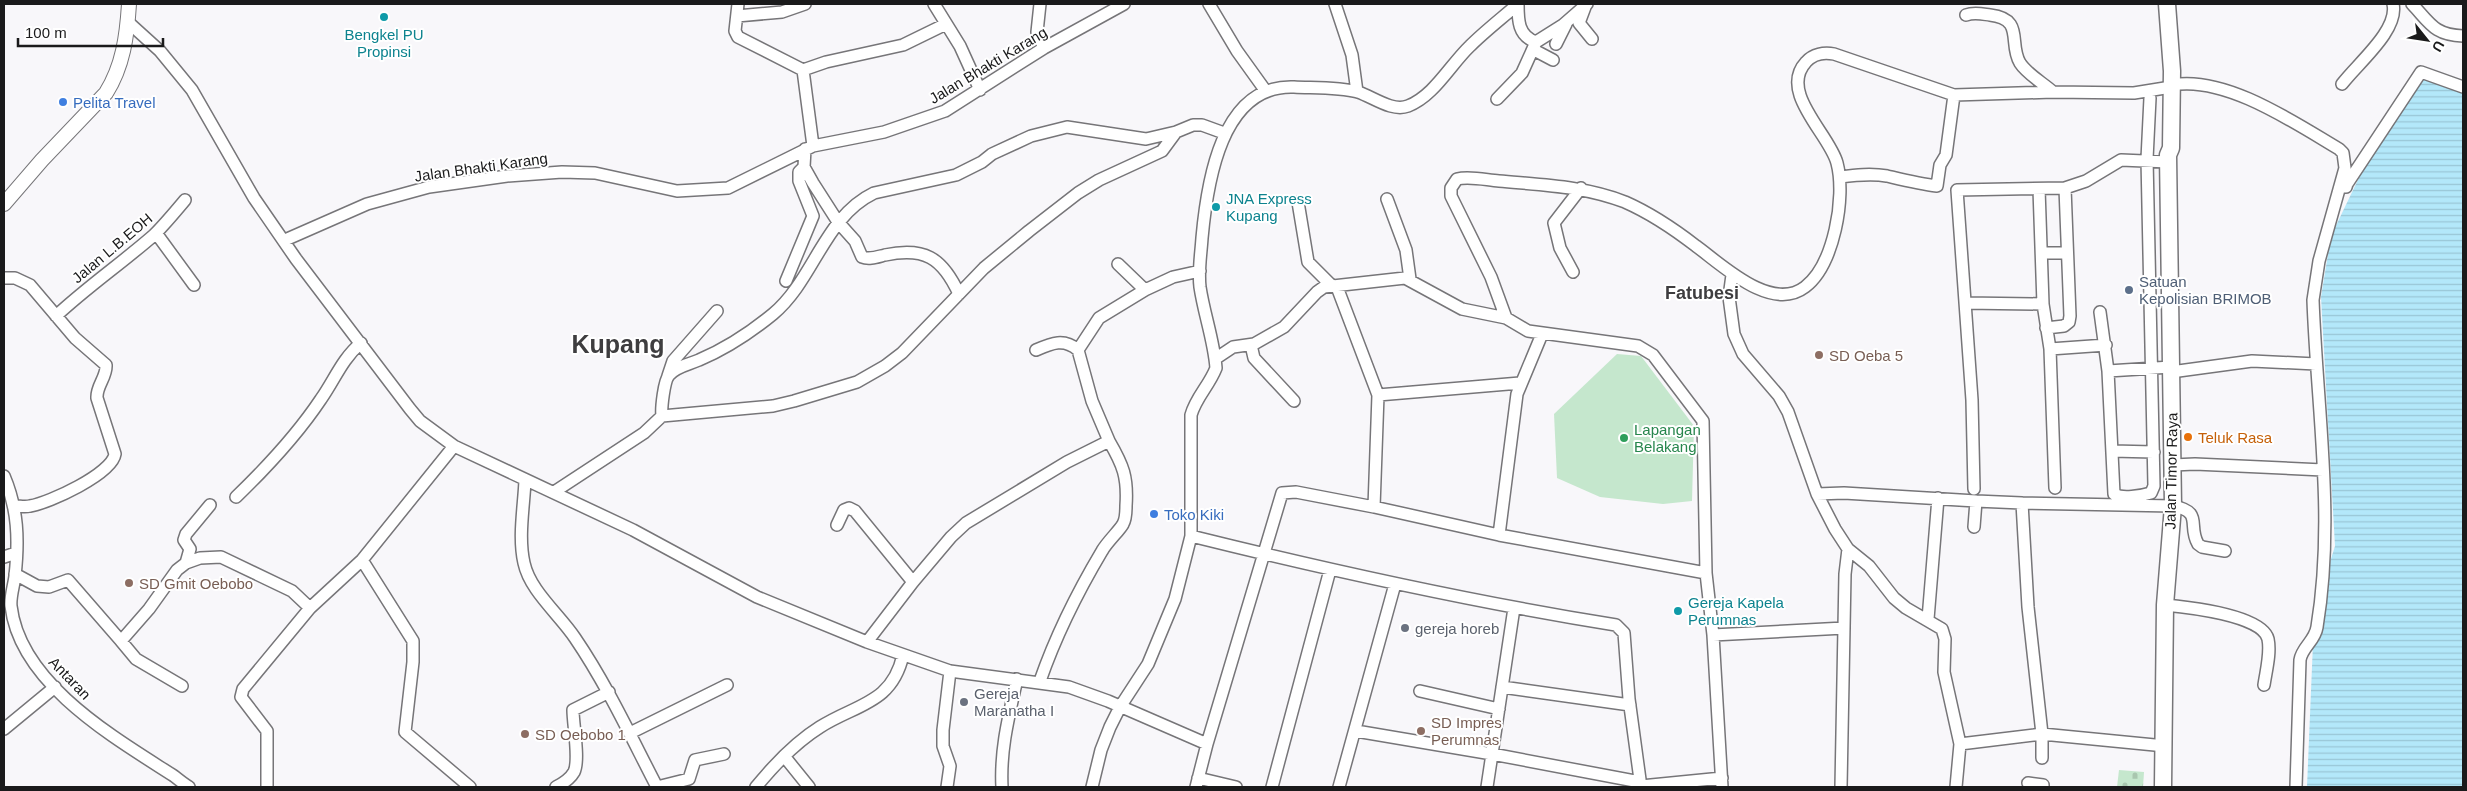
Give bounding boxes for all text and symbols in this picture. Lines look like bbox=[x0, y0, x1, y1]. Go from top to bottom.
marker: Bengkel PU Propinsi bbox=[378, 11, 390, 23]
scale bar bbox=[18, 15, 162, 47]
north arrow bbox=[2402, 15, 2452, 65]
street label: Jalan Bhakti Karang bbox=[926, 23, 1050, 107]
text: 100 m bbox=[25, 24, 67, 41]
place label: Bengkel PU Propinsi bbox=[344, 26, 424, 60]
text: U bbox=[2429, 38, 2448, 55]
place label: Pelita Travel bbox=[73, 94, 156, 111]
marker: Pelita Travel bbox=[57, 96, 69, 108]
street label: Jalan Bhakti Karang bbox=[413, 149, 549, 185]
place label: JNA Express Kupang bbox=[1226, 190, 1312, 224]
marker: JNA Express Kupang bbox=[1210, 201, 1222, 213]
street label: Jalan L.B.EOH bbox=[69, 210, 155, 286]
place label: Satuan Kepolisian BRIMOB bbox=[2139, 273, 2272, 307]
district label: Fatubesi bbox=[1665, 283, 1739, 303]
marker: Satuan Kepolisian BRIMOB bbox=[2123, 284, 2135, 296]
district label: Kupang bbox=[571, 330, 665, 358]
place label: SD Oeba 5 bbox=[1829, 347, 1903, 364]
marker: SD Oeba 5 bbox=[1813, 349, 1825, 361]
street label: Jalan Timor Raya bbox=[2161, 412, 2181, 529]
place label: Lapangan Belakang bbox=[1634, 421, 1701, 455]
place label: Teluk Rasa bbox=[2198, 429, 2273, 446]
marker: Teluk Rasa bbox=[2182, 431, 2194, 443]
marker: Lapangan Belakang bbox=[1618, 432, 1630, 444]
place label: Toko Kiki bbox=[1164, 506, 1224, 523]
marker: Toko Kiki bbox=[1148, 508, 1160, 520]
place label: SD Gmit Oebobo bbox=[139, 575, 253, 592]
marker: SD Gmit Oebobo bbox=[123, 577, 135, 589]
place label: Gereja Kapela Perumnas bbox=[1688, 594, 1785, 628]
marker: Gereja Kapela Perumnas bbox=[1672, 605, 1684, 617]
place label: gereja horeb bbox=[1415, 620, 1499, 637]
marker: gereja horeb bbox=[1399, 622, 1411, 634]
street label: Antaran bbox=[46, 653, 94, 703]
place label: Gereja Maranatha I bbox=[974, 685, 1054, 719]
marker: Gereja Maranatha I bbox=[958, 696, 970, 708]
place label: SD Impres Perumnas bbox=[1431, 714, 1502, 748]
marker: SD Impres Perumnas bbox=[1415, 725, 1427, 737]
place label: SD Oebobo 1 bbox=[535, 726, 626, 743]
marker: SD Oebobo 1 bbox=[519, 728, 531, 740]

